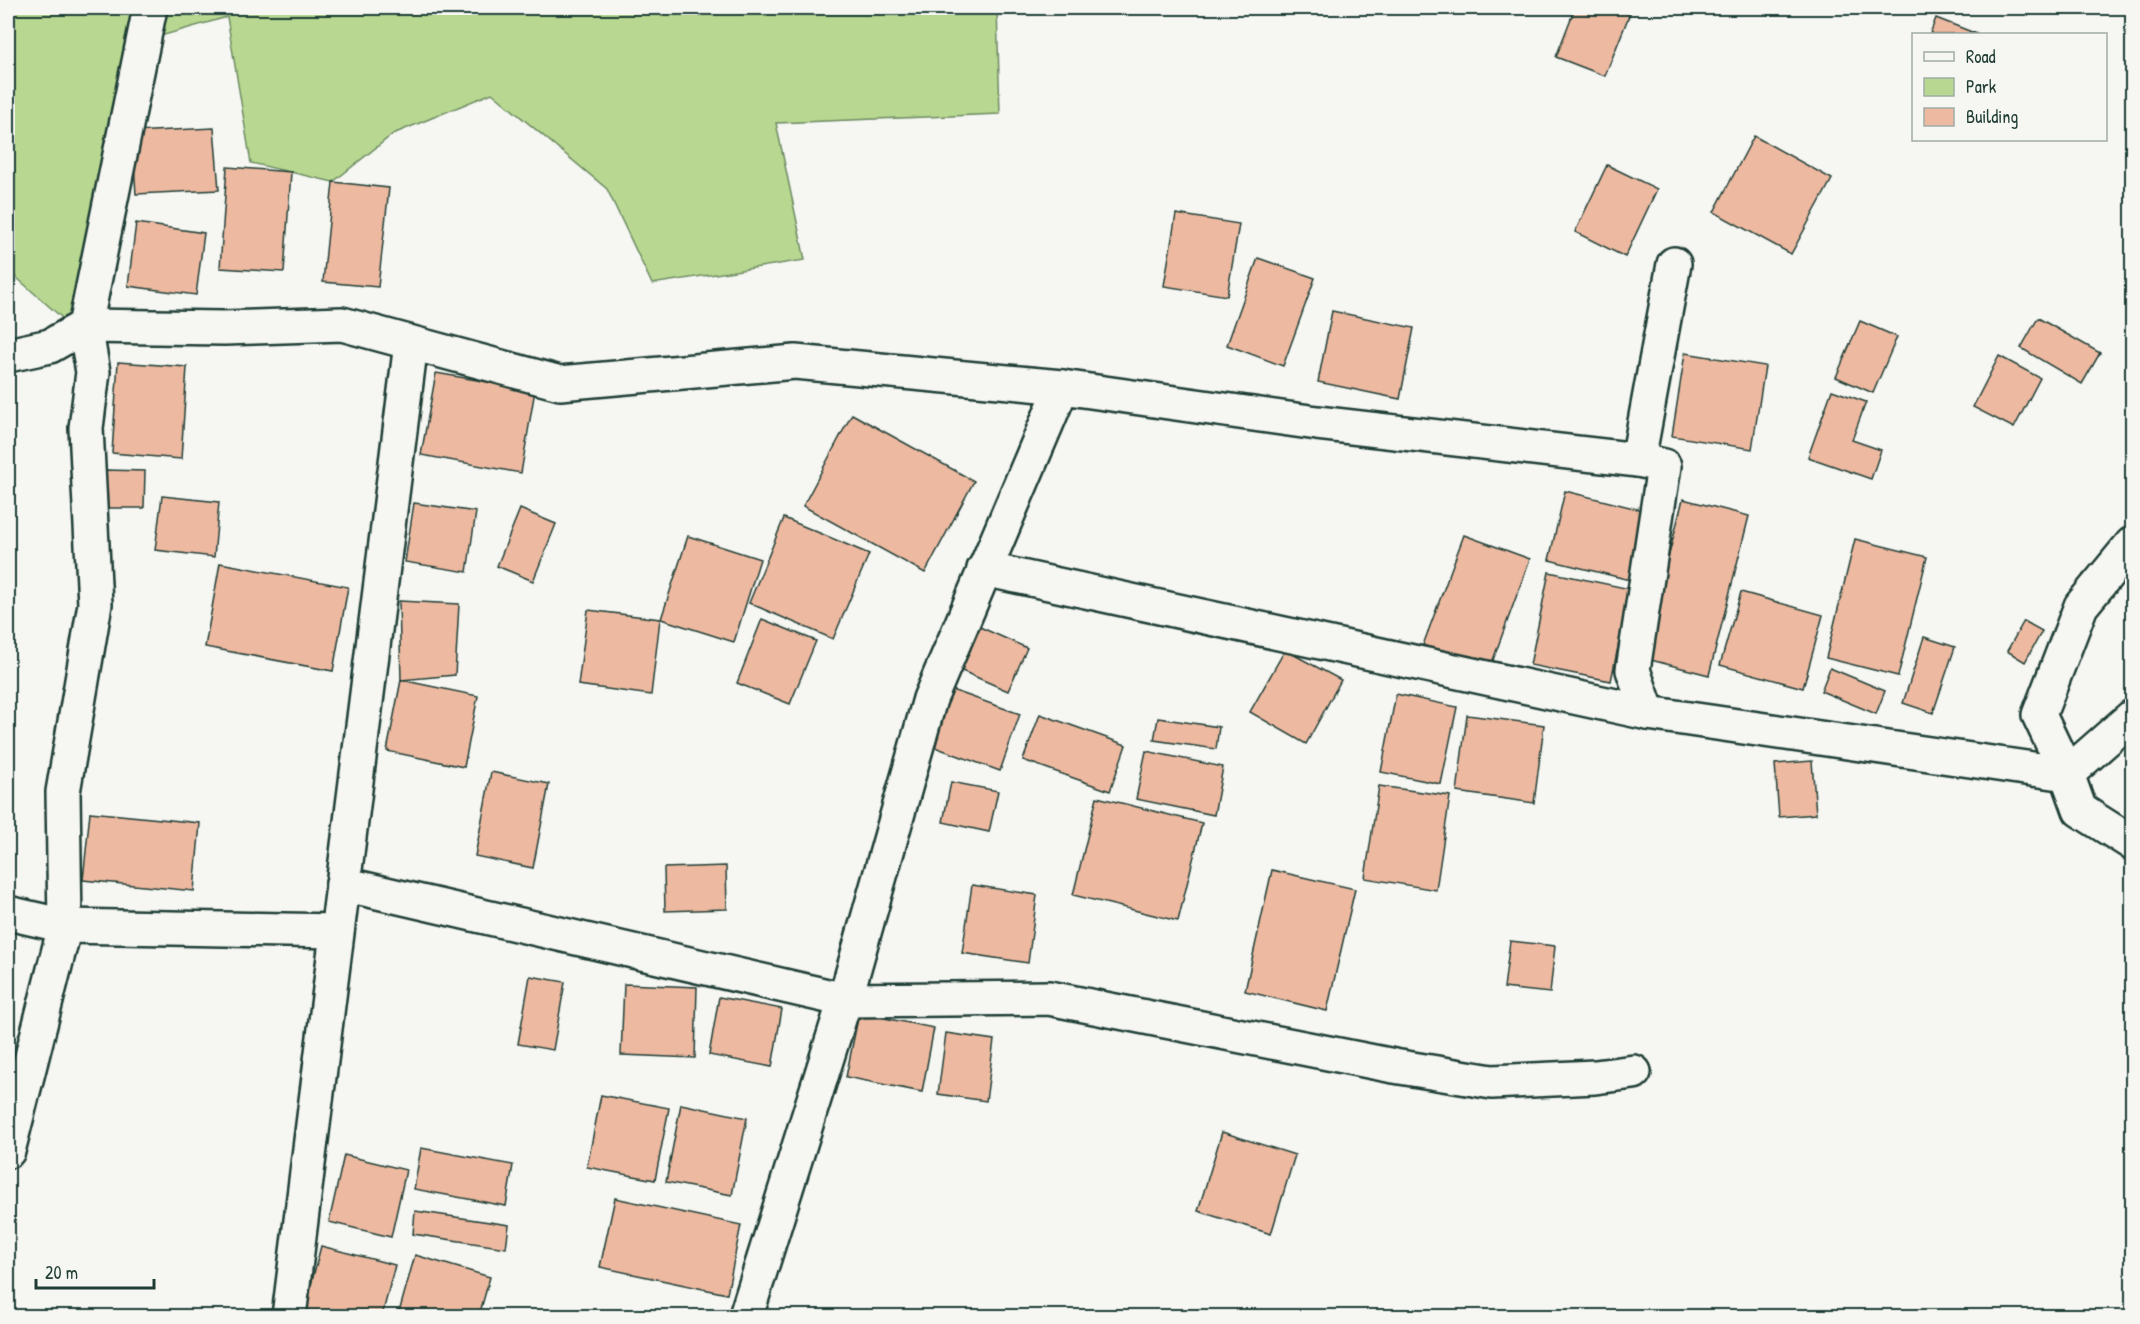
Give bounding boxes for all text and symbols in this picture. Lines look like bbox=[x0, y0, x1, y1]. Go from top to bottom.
legend bbox=[1912, 33, 2107, 141]
text: Road bbox=[1966, 44, 1996, 69]
text: Park bbox=[1966, 74, 1997, 99]
text: Building bbox=[1966, 104, 2018, 129]
scale bar bbox=[36, 1252, 154, 1290]
text: 20 m bbox=[45, 1260, 78, 1285]

